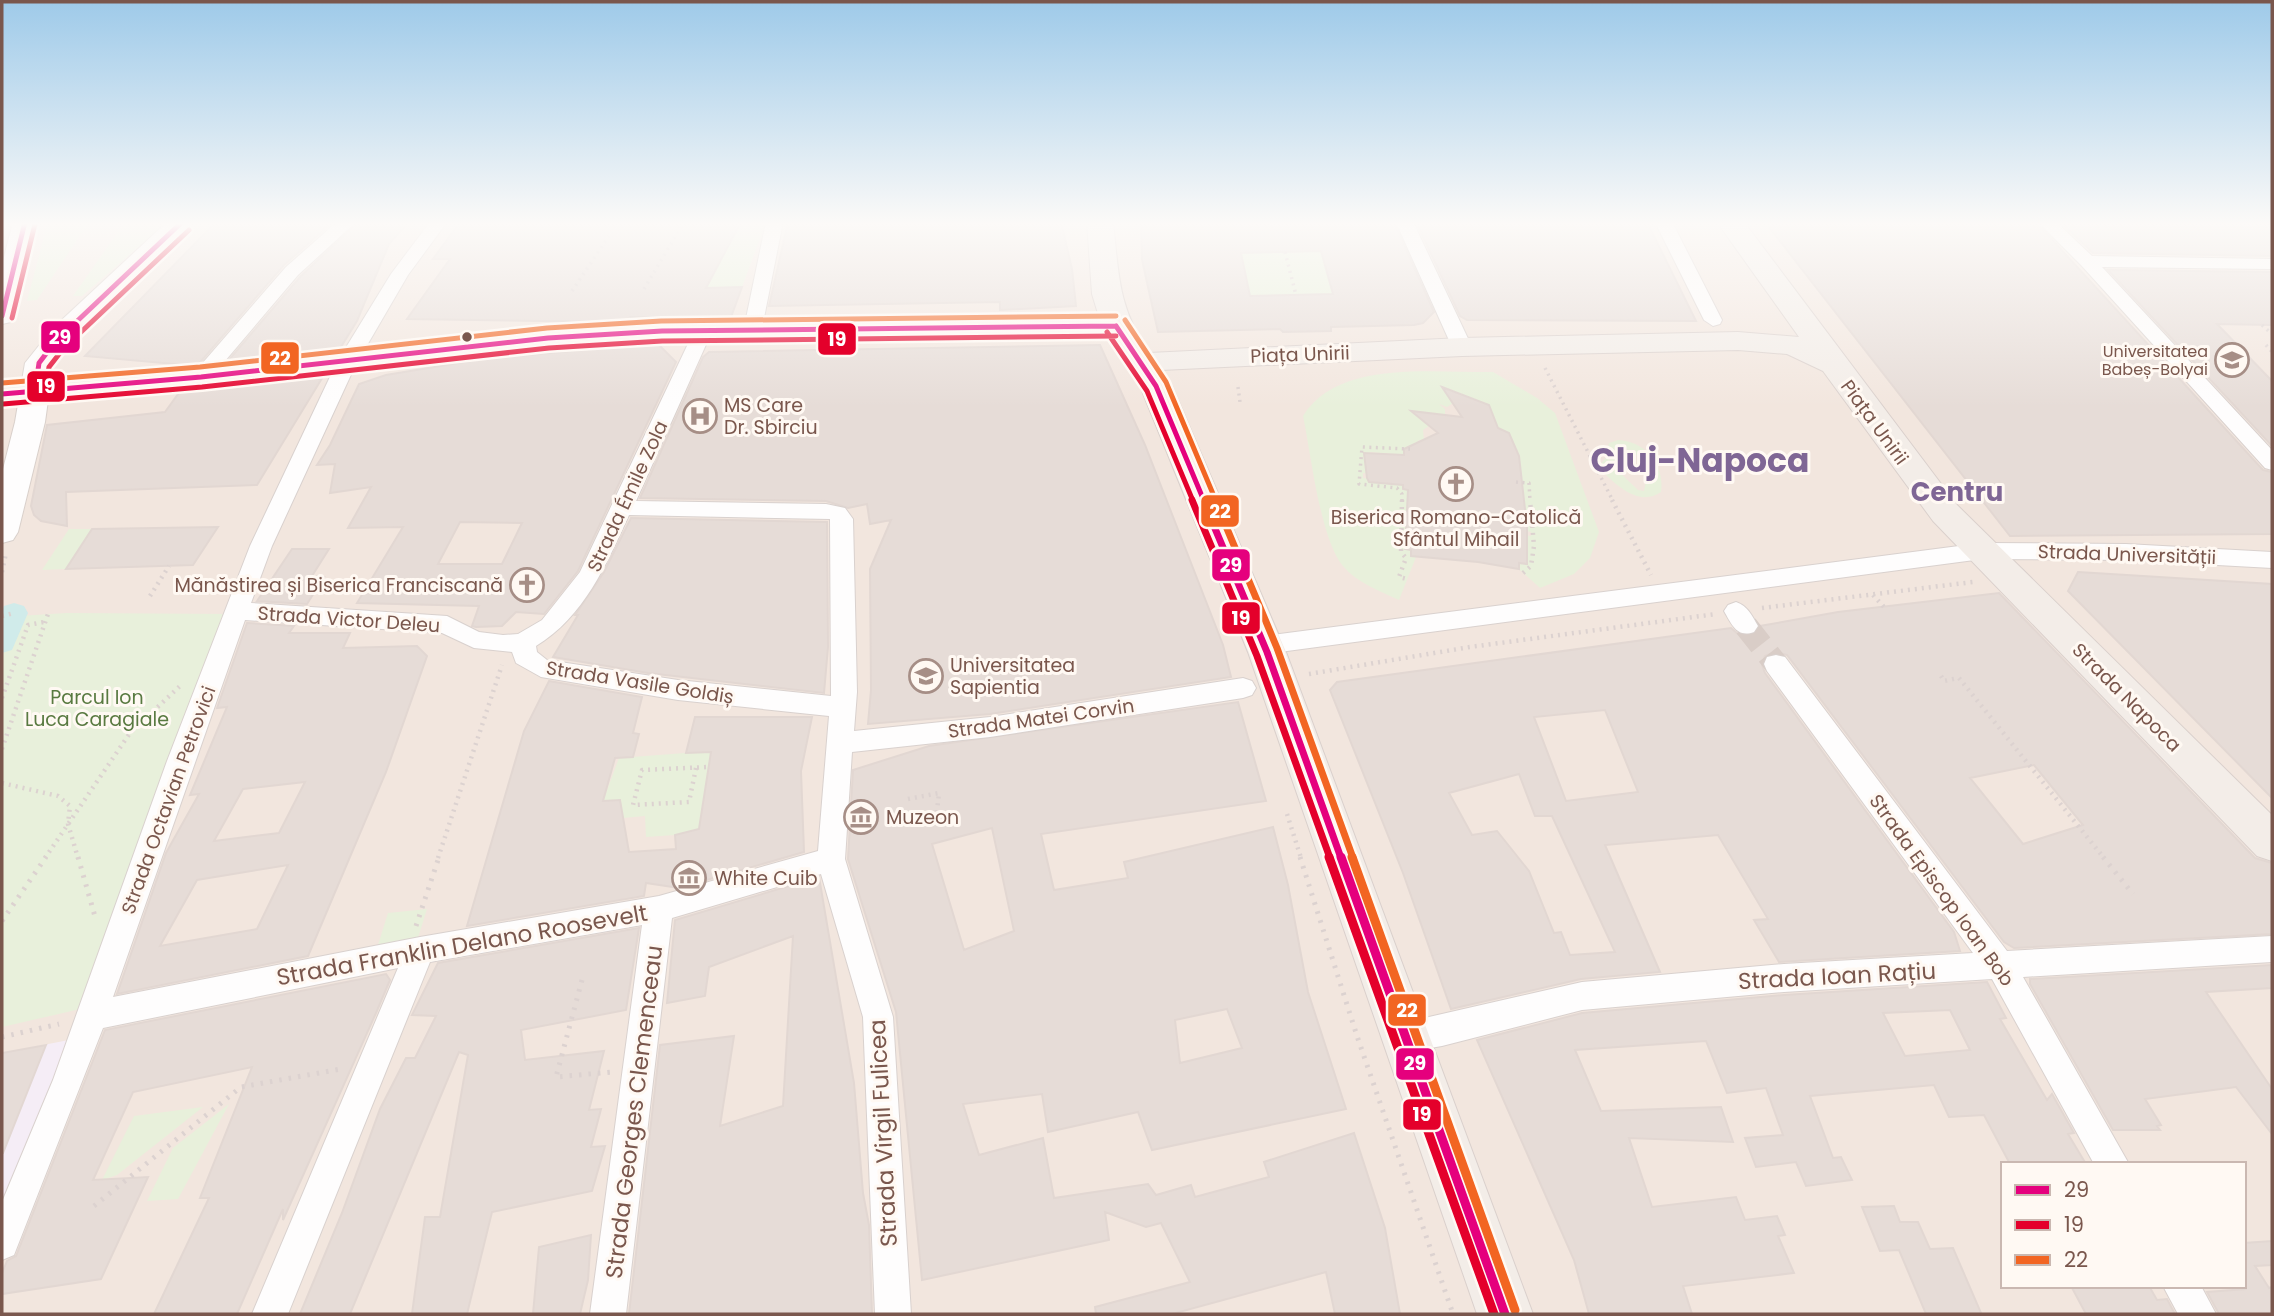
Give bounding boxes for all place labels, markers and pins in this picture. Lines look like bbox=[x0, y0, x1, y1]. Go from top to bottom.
unlabelled marker bbox=[460, 330, 474, 344]
place label: Universitatea Babeș-Bolyai bbox=[2102, 340, 2208, 381]
school or university icon: Universitatea Babeș-Bolyai bbox=[2213, 341, 2251, 379]
place label: MS Care Dr. Sbirciu bbox=[724, 392, 818, 441]
hospital icon: MS Care Dr. Sbirciu bbox=[681, 397, 719, 435]
church icon: Biserica Romano-Catolică Sfântul Mihail bbox=[1437, 465, 1475, 503]
place label: Biserica Romano-Catolică Sfântul Mihail bbox=[1331, 504, 1581, 553]
church icon: Mănăstirea și Biserica Franciscană bbox=[508, 566, 546, 604]
place label: Mănăstirea și Biserica Franciscană bbox=[174, 572, 503, 599]
place label: Universitatea Sapientia bbox=[950, 652, 1075, 701]
school or university icon: Universitatea Sapientia bbox=[907, 657, 945, 695]
museum icon: Muzeon bbox=[842, 798, 880, 836]
place label: Muzeon bbox=[886, 804, 959, 831]
museum icon: White Cuib bbox=[670, 859, 708, 897]
place label: White Cuib bbox=[714, 865, 818, 892]

